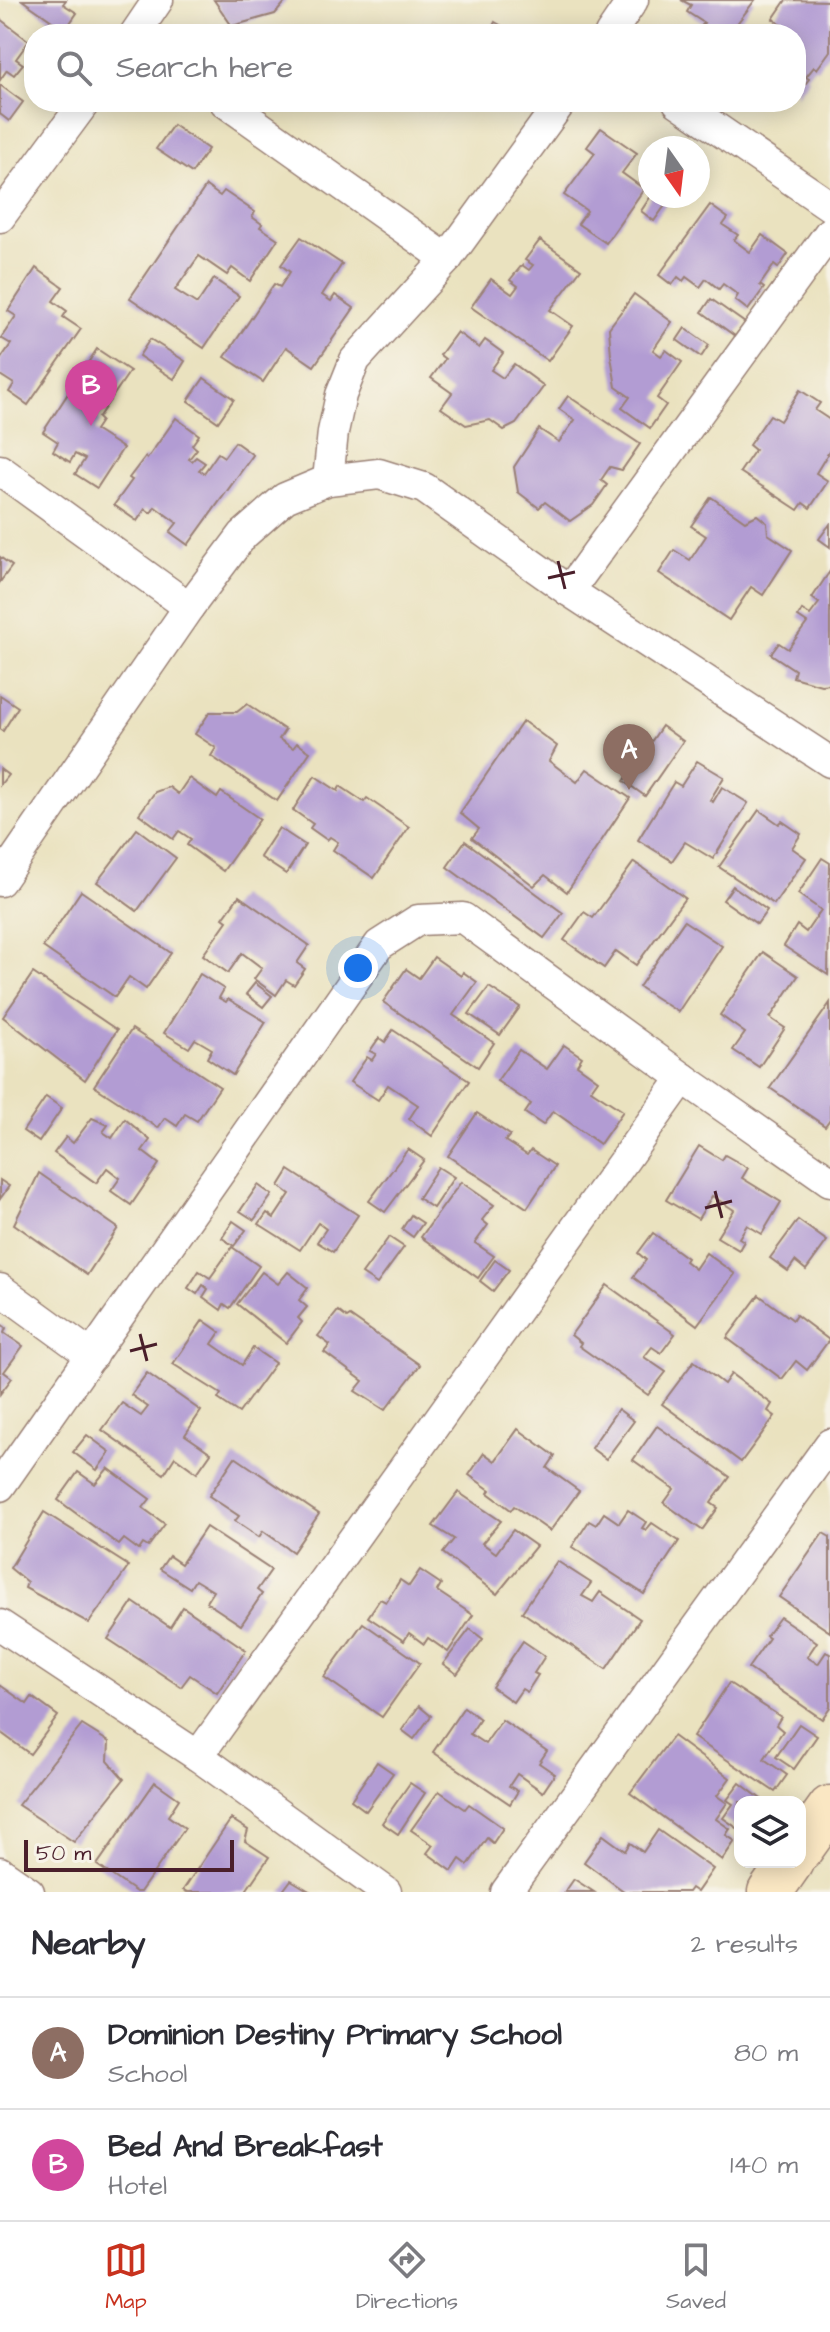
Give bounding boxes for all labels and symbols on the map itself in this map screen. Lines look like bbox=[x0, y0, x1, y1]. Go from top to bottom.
north arrow bbox=[638, 136, 710, 208]
pin: B bbox=[65, 360, 117, 426]
pin: A bbox=[603, 724, 655, 790]
your location bbox=[338, 948, 378, 988]
scale bar bbox=[24, 1836, 234, 1872]

